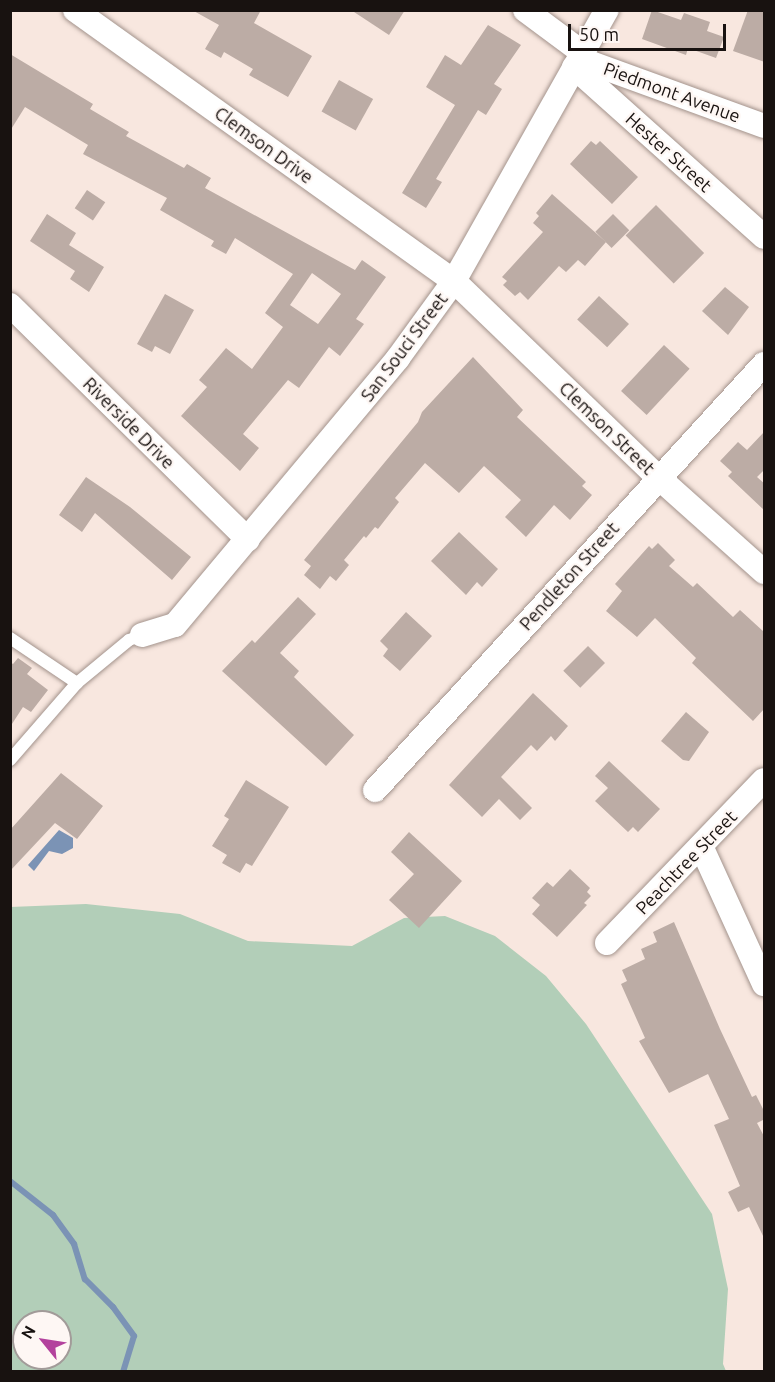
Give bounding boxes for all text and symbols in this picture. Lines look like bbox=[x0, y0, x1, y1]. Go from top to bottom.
scale bar bbox=[571, 12, 728, 50]
text: 50 m bbox=[579, 24, 619, 44]
street label: Piedmont Avenue bbox=[601, 57, 743, 127]
street label: Clemson Drive bbox=[211, 102, 317, 188]
street label: Hester Street bbox=[621, 108, 717, 196]
street label: San Souci Street bbox=[356, 288, 452, 406]
street label: Riverside Drive bbox=[79, 373, 179, 473]
street label: Clemson Street bbox=[555, 377, 659, 479]
street label: Pendleton Street bbox=[515, 517, 623, 635]
street label: Peachtree Street bbox=[631, 805, 741, 919]
north arrow bbox=[12, 1310, 72, 1370]
text: N bbox=[17, 1322, 39, 1342]

